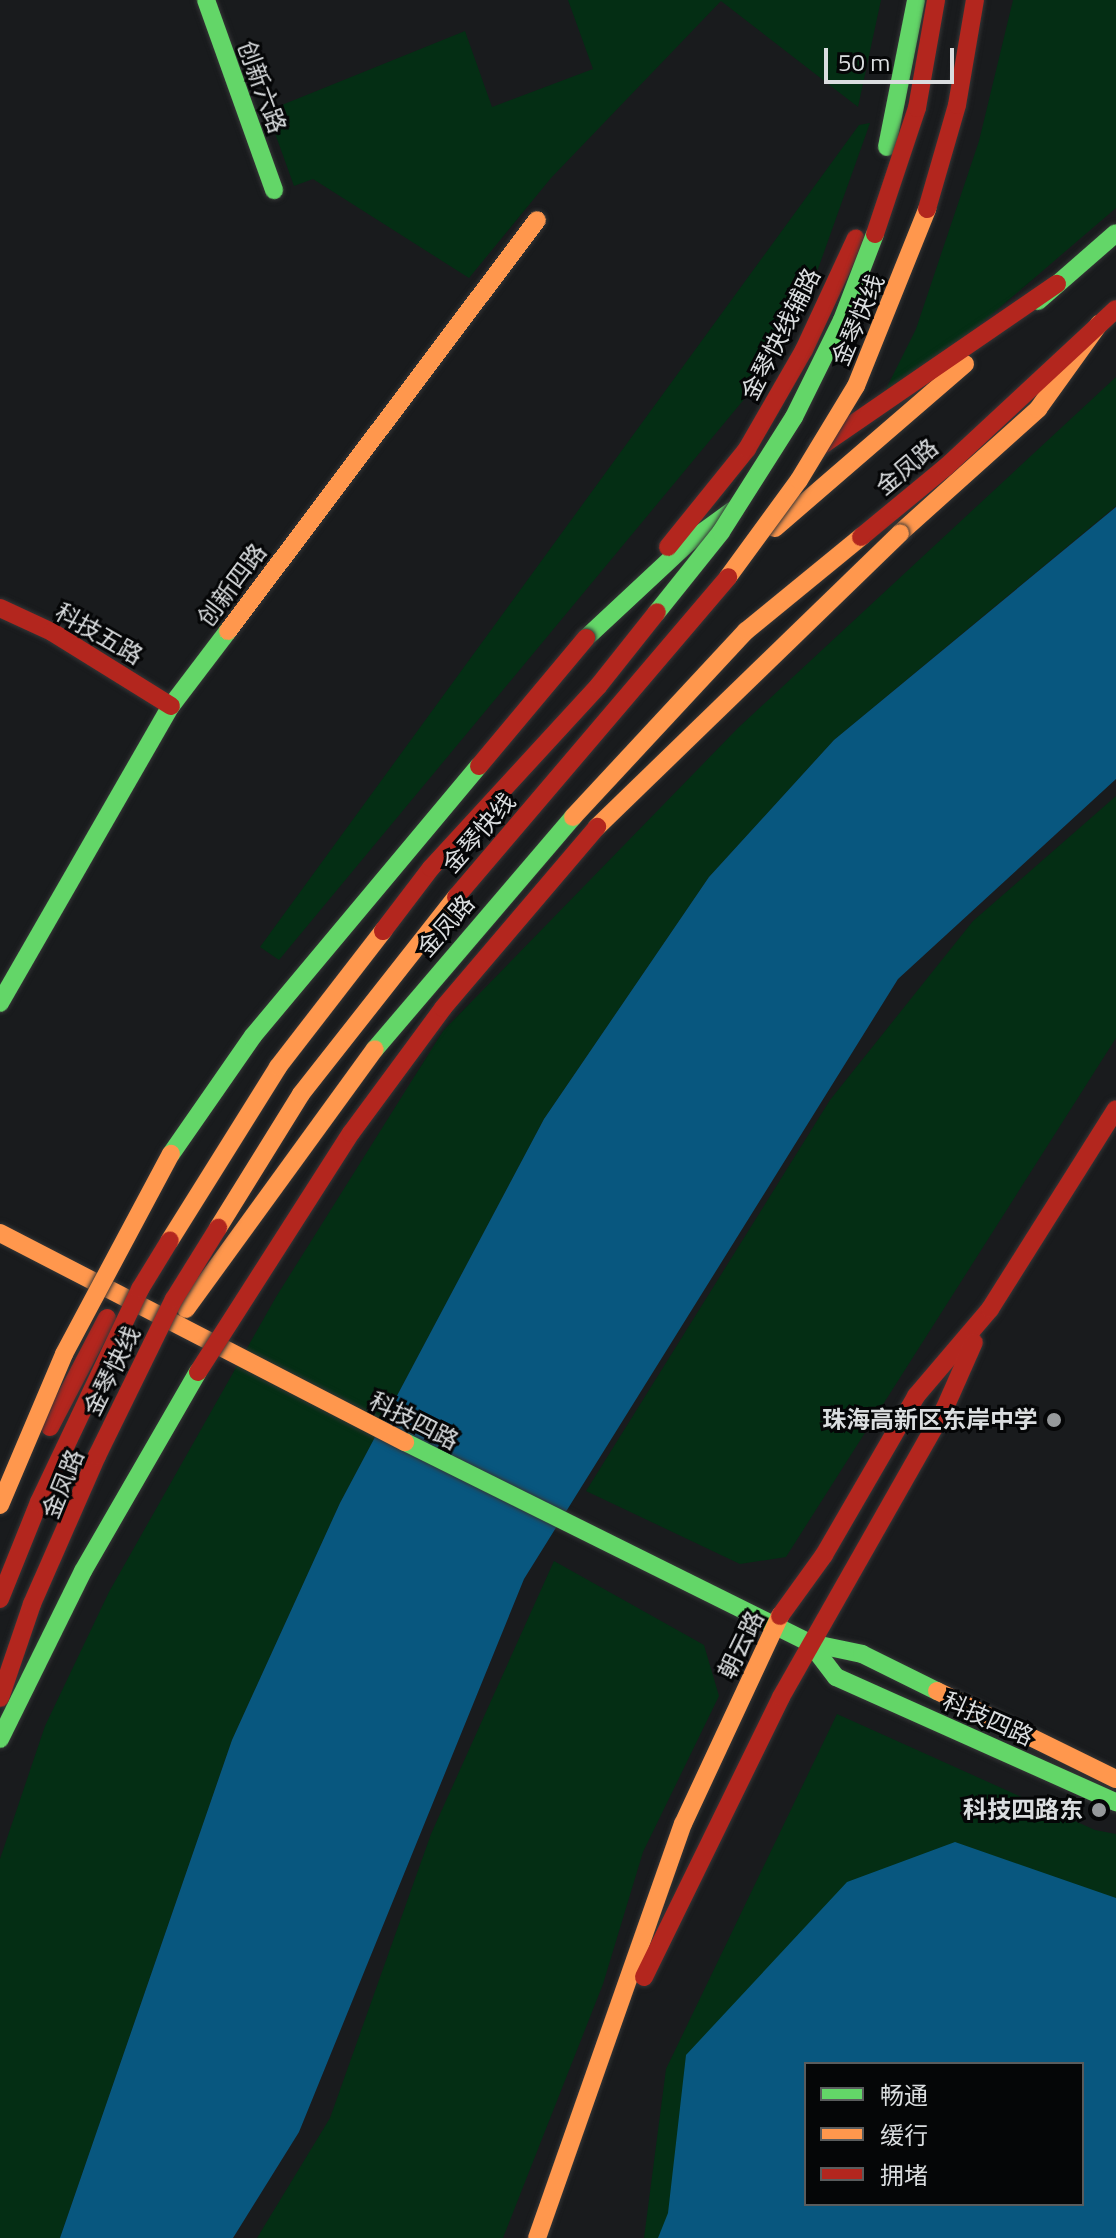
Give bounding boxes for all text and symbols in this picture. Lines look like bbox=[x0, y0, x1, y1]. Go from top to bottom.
scale bar bbox=[828, 32, 958, 82]
street label: 创新六路 bbox=[232, 37, 292, 137]
text: 50 m bbox=[838, 44, 890, 80]
street label: 金琴快线辅路 bbox=[735, 263, 827, 405]
street label: 金琴快线 bbox=[826, 270, 890, 370]
street label: 金凤路 bbox=[870, 433, 944, 501]
street label: 创新四路 bbox=[192, 538, 272, 632]
street label: 科技五路 bbox=[50, 598, 148, 670]
street label: 金琴快线 bbox=[437, 787, 521, 879]
street label: 金凤路 bbox=[412, 889, 480, 963]
street label: 金琴快线 bbox=[78, 1322, 146, 1420]
street label: 科技四路 bbox=[365, 1386, 463, 1456]
place label: 珠海高新区东岸中学 bbox=[822, 1406, 1038, 1434]
marker: 珠海高新区东岸中学 bbox=[1045, 1411, 1063, 1429]
street label: 金凤路 bbox=[36, 1445, 90, 1523]
street label: 朝云路 bbox=[712, 1606, 770, 1684]
street label: 科技四路 bbox=[938, 1686, 1038, 1752]
place label: 科技四路东 bbox=[963, 1796, 1083, 1824]
marker: 科技四路东 bbox=[1090, 1801, 1108, 1819]
legend bbox=[804, 2062, 1084, 2206]
text: 畅通 bbox=[880, 2077, 928, 2113]
text: 缓行 bbox=[880, 2117, 928, 2153]
text: 拥堵 bbox=[880, 2157, 928, 2193]

